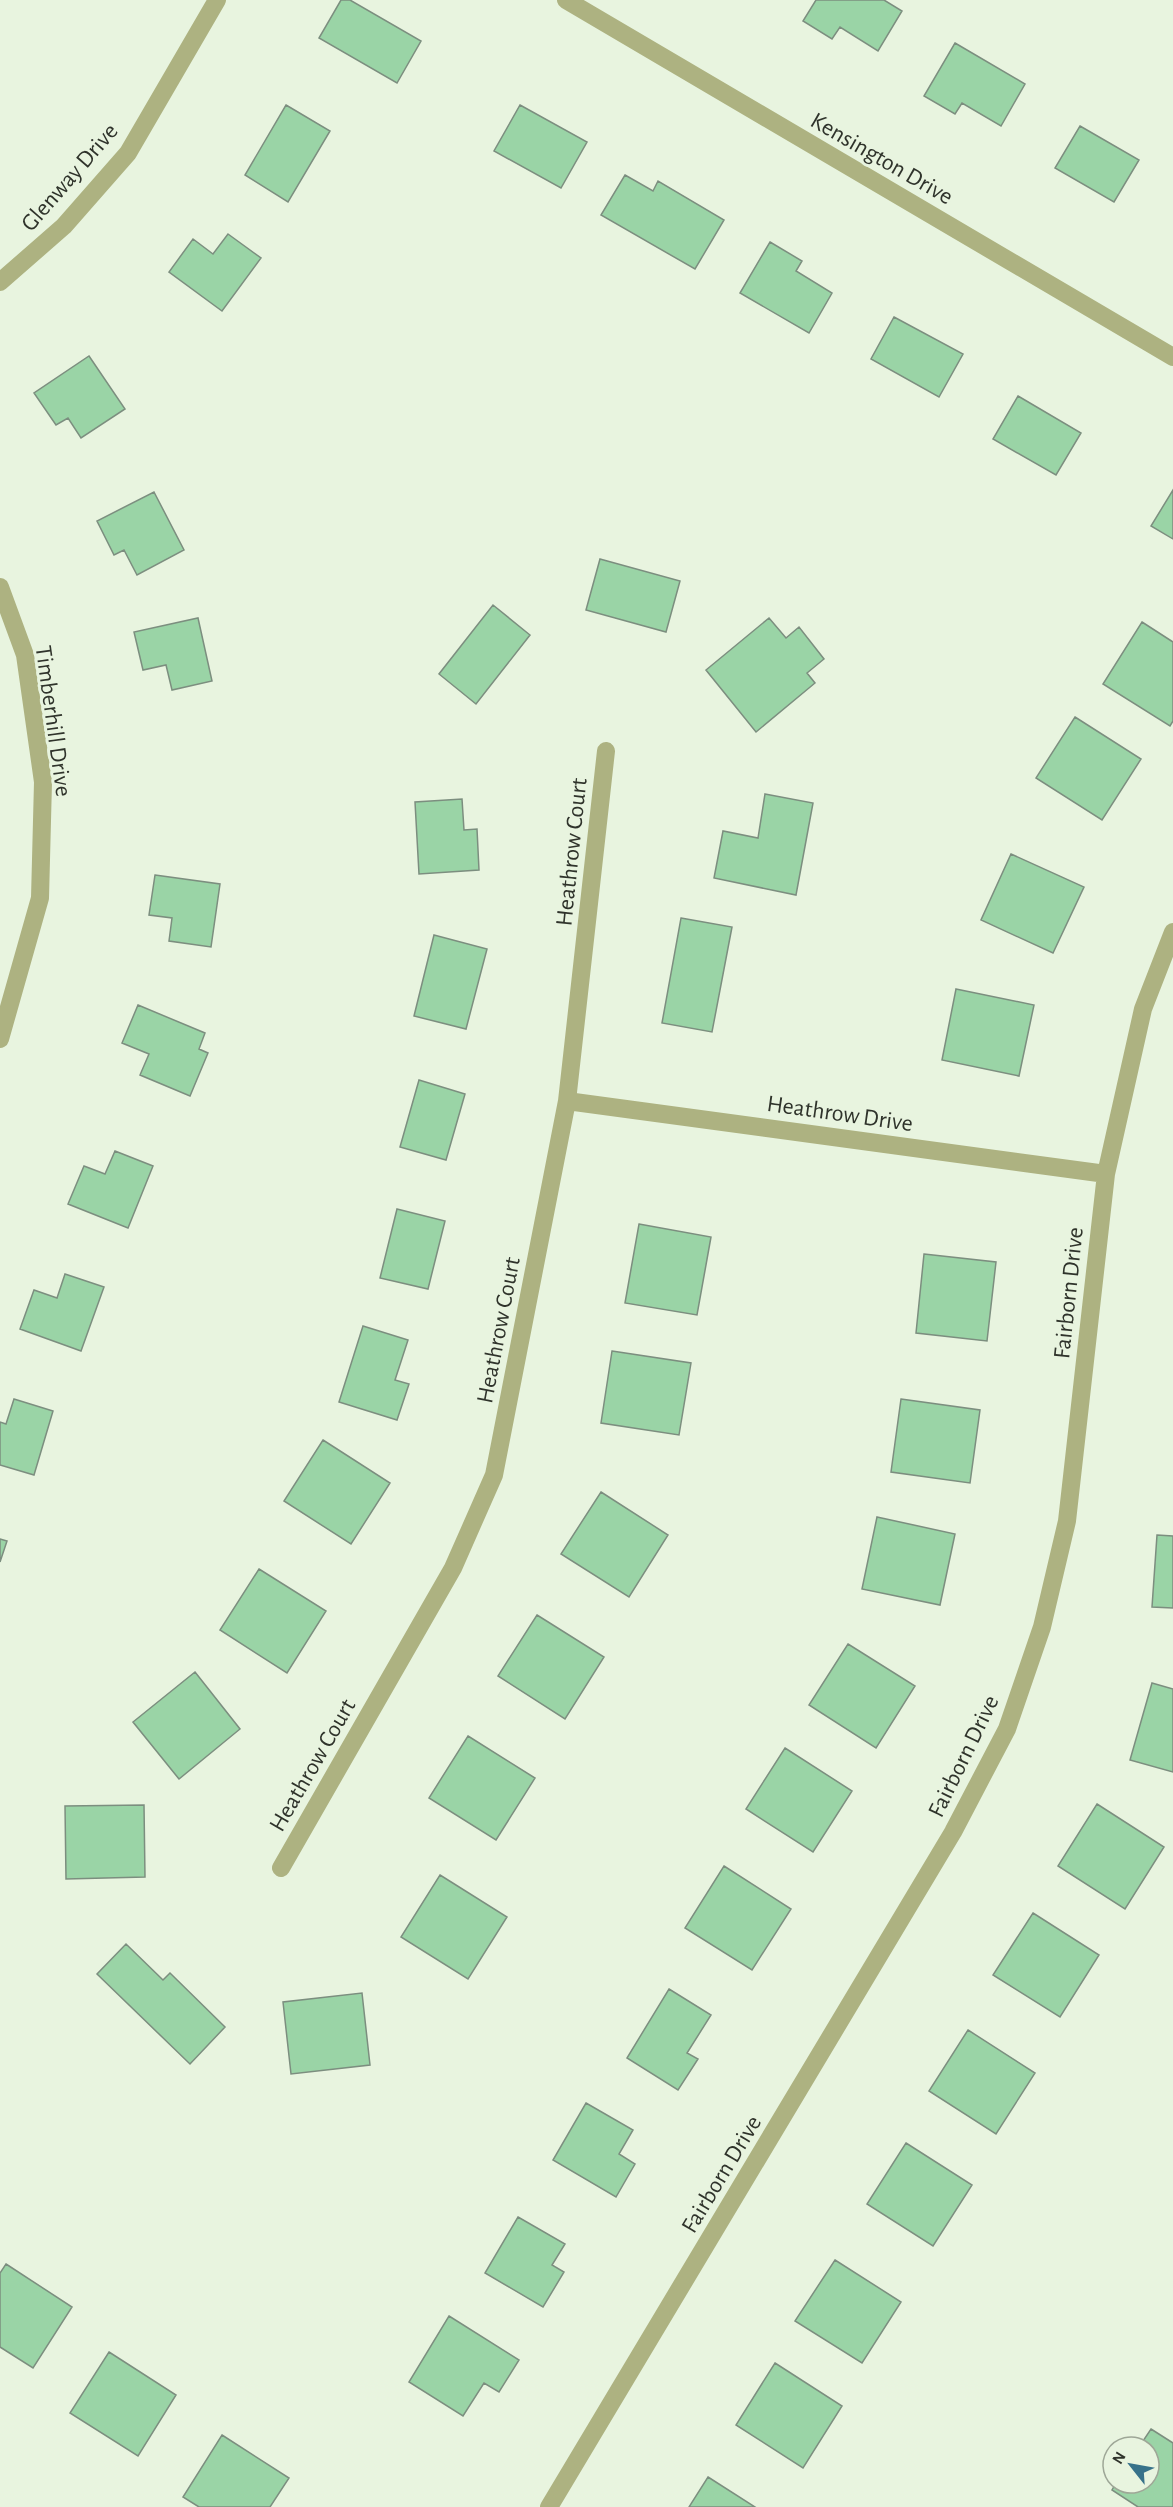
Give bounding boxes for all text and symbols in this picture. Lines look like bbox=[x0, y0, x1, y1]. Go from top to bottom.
street label: Kensington Drive bbox=[806, 108, 957, 209]
street label: Glenway Drive bbox=[17, 119, 123, 236]
street label: Timberhill Drive bbox=[31, 644, 75, 798]
street label: Heathrow Court bbox=[552, 777, 592, 927]
street label: Heathrow Drive bbox=[765, 1092, 914, 1136]
street label: Fairborn Drive bbox=[1050, 1226, 1088, 1360]
street label: Heathrow Court bbox=[473, 1255, 525, 1405]
street label: Fairborn Drive bbox=[924, 1692, 1004, 1821]
street label: Heathrow Court bbox=[265, 1695, 361, 1836]
street label: Fairborn Drive bbox=[678, 2112, 766, 2237]
north arrow bbox=[1101, 2435, 1161, 2495]
text: N bbox=[1109, 2449, 1129, 2467]

